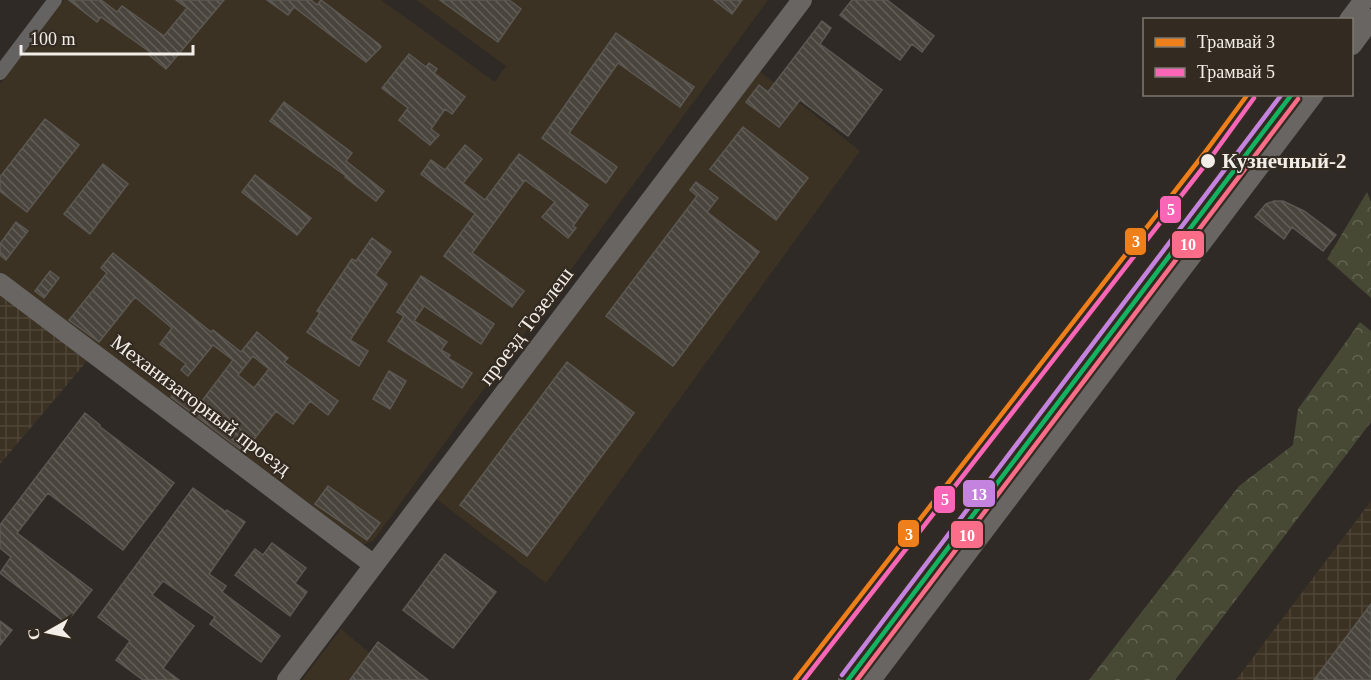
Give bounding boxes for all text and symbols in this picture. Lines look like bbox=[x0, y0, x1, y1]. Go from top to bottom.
scale bar bbox=[21, 18, 194, 56]
legend bbox=[1143, 18, 1353, 96]
text: 100 m bbox=[30, 29, 76, 49]
text: Трамвай 3 bbox=[1197, 32, 1275, 52]
text: Трамвай 5 bbox=[1197, 62, 1275, 82]
place label: Кузнечный-2 bbox=[1222, 149, 1346, 173]
marker: Кузнечный-2 bbox=[1199, 152, 1217, 170]
line badge: 5 bbox=[1159, 195, 1182, 224]
text: 5 bbox=[1167, 201, 1175, 218]
line badge: 3 bbox=[1124, 227, 1147, 256]
line badge: 10 bbox=[1171, 230, 1205, 259]
text: 3 bbox=[1132, 233, 1140, 250]
text: 10 bbox=[1180, 236, 1196, 253]
street label: проезд Тозелеш bbox=[474, 262, 578, 390]
street label: Механизаторный проезд bbox=[106, 330, 296, 481]
line badge: 13 bbox=[962, 479, 996, 508]
line badge: 5 bbox=[933, 485, 956, 514]
text: 13 bbox=[971, 486, 987, 503]
text: 5 bbox=[941, 491, 949, 508]
line badge: 3 bbox=[897, 519, 920, 548]
line badge: 10 bbox=[950, 520, 984, 549]
text: 3 bbox=[905, 526, 913, 543]
text: 10 bbox=[959, 527, 975, 544]
north arrow bbox=[18, 602, 78, 662]
text: С bbox=[24, 627, 43, 641]

